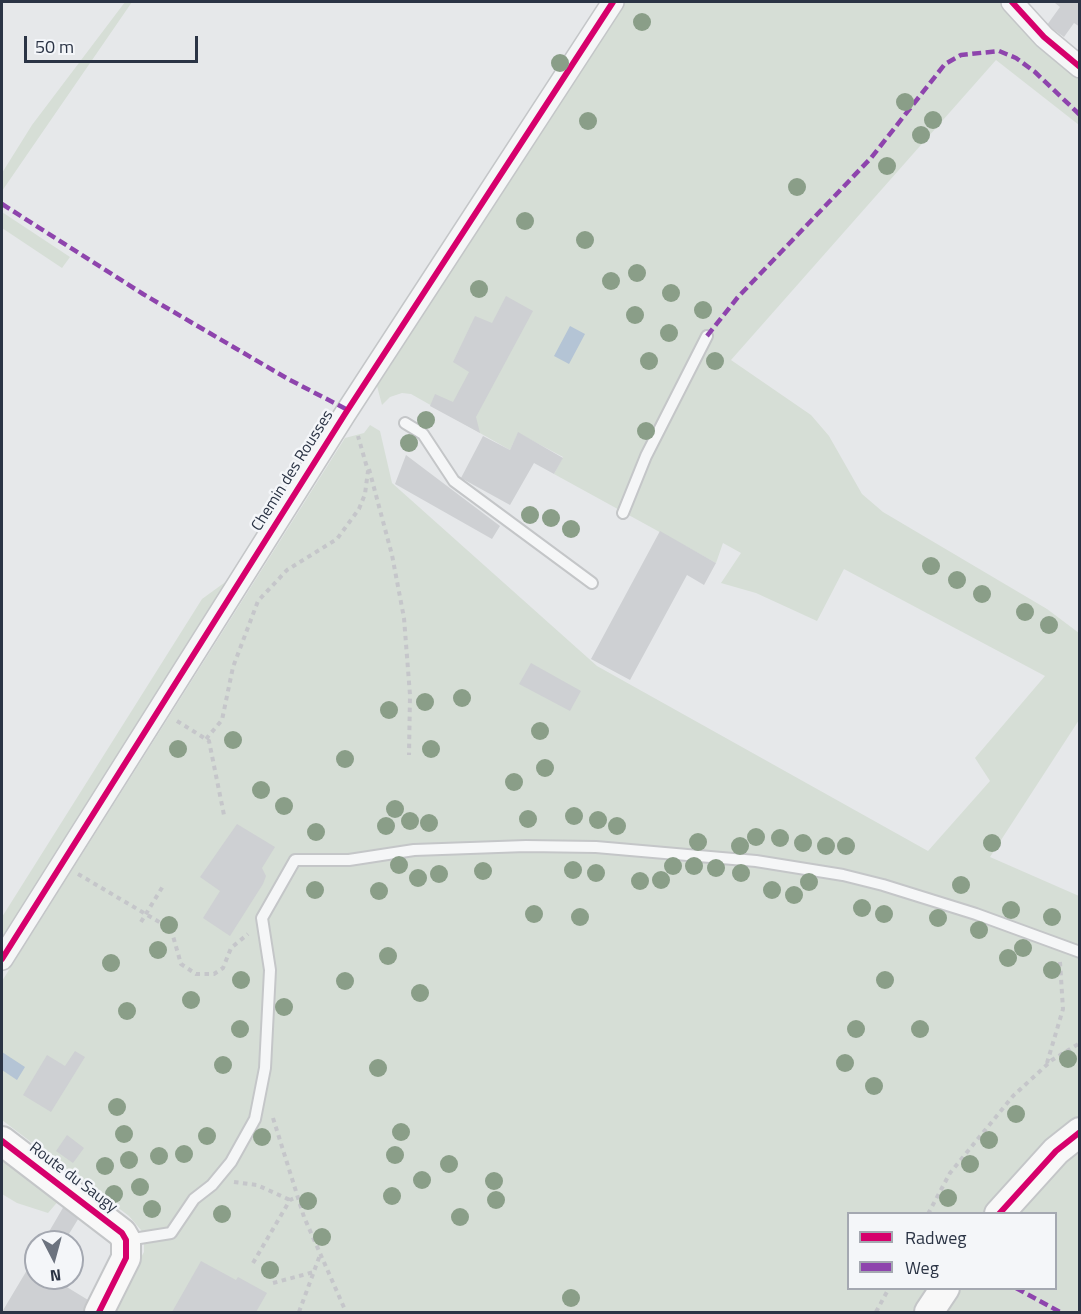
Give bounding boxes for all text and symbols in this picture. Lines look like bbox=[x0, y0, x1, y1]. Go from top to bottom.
scale bar bbox=[27, 24, 201, 62]
text: 50 m bbox=[35, 33, 74, 60]
street label: Chemin des Rousses bbox=[248, 407, 338, 535]
street label: Route du Saugy bbox=[25, 1139, 121, 1217]
legend bbox=[847, 1212, 1057, 1290]
text: Radweg bbox=[905, 1224, 967, 1251]
north arrow bbox=[24, 1230, 84, 1290]
text: Weg bbox=[905, 1254, 939, 1281]
text: N bbox=[49, 1263, 62, 1288]

